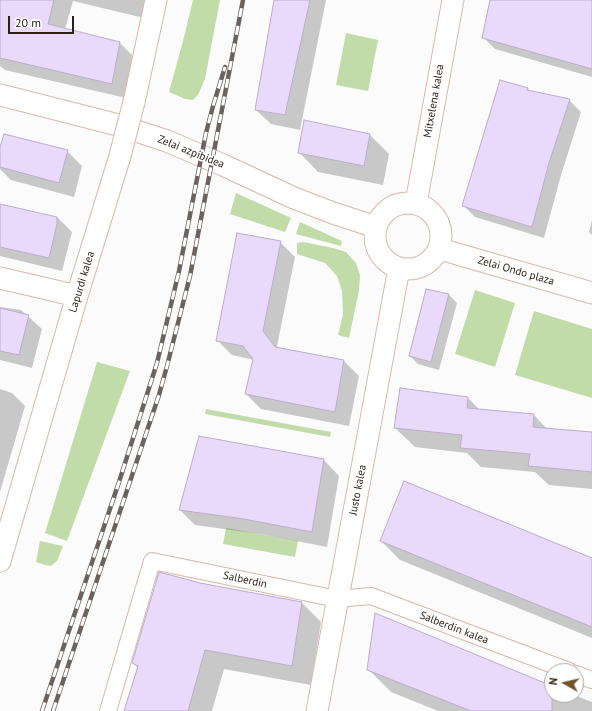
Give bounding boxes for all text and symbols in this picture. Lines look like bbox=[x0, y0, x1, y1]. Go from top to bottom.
scale bar bbox=[10, 8, 76, 34]
text: 20 m bbox=[15, 15, 41, 30]
street label: Mitxelena kalea bbox=[421, 63, 447, 139]
street label: Zelai azpibidea bbox=[156, 133, 226, 171]
street label: Lapurdi kalea bbox=[66, 250, 98, 314]
street label: Zelai Ondo plaza bbox=[476, 254, 556, 288]
street label: Justo kalea bbox=[347, 464, 369, 516]
street label: Salberdin bbox=[222, 569, 268, 591]
street label: Salberdin kalea bbox=[418, 609, 490, 647]
north arrow bbox=[544, 663, 584, 703]
text: N bbox=[546, 677, 561, 686]

